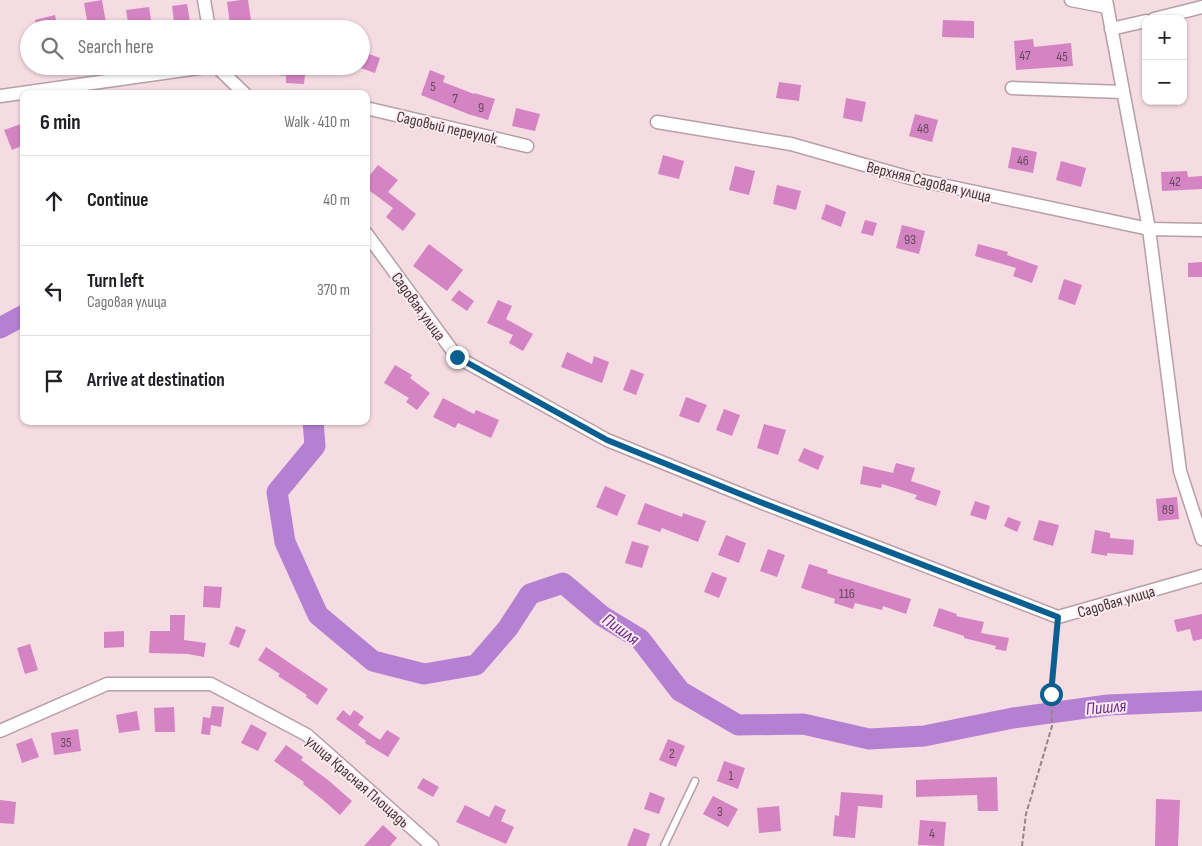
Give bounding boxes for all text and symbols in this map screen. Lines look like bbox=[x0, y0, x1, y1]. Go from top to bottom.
map controls bbox=[1142, 15, 1187, 105]
button: + bbox=[1142, 15, 1187, 60]
search box bbox=[20, 20, 370, 75]
icon: search bbox=[38, 34, 66, 62]
text: Search here bbox=[78, 36, 154, 59]
house number: 47 bbox=[1019, 47, 1031, 64]
house number: 45 bbox=[1056, 48, 1068, 65]
button: − bbox=[1142, 60, 1187, 105]
house number: 5 bbox=[430, 78, 436, 95]
house number: 7 bbox=[452, 90, 458, 107]
house number: 9 bbox=[478, 99, 484, 116]
street label: Садовый переулок bbox=[395, 108, 500, 149]
text: 6 min bbox=[40, 110, 81, 135]
text: Walk · 410 m bbox=[284, 113, 350, 132]
house number: 48 bbox=[917, 120, 929, 137]
house number: 46 bbox=[1017, 152, 1029, 169]
street label: Верхняя Садовая улица bbox=[864, 158, 993, 207]
house number: 42 bbox=[1169, 173, 1181, 190]
icon: ahead bbox=[40, 187, 68, 215]
text: Continue bbox=[87, 189, 148, 212]
text: 40 m bbox=[323, 191, 350, 210]
house number: 93 bbox=[904, 231, 916, 248]
street label: Садовая улица bbox=[387, 269, 449, 345]
text: Turn left bbox=[87, 270, 144, 293]
icon: left bbox=[40, 277, 68, 305]
text: 370 m bbox=[317, 281, 350, 300]
text: Садовая улица bbox=[87, 293, 167, 312]
route end bbox=[446, 346, 469, 369]
icon: arrive bbox=[40, 367, 68, 395]
text: Arrive at destination bbox=[87, 369, 225, 392]
house number: 89 bbox=[1162, 501, 1174, 518]
street label: Садовая улица bbox=[1075, 582, 1157, 623]
house number: 116 bbox=[839, 585, 855, 602]
water label: Пишля bbox=[598, 609, 643, 650]
route start bbox=[1040, 683, 1063, 706]
water label: Пишля bbox=[1085, 695, 1127, 720]
street label: улица Красная Площадь bbox=[301, 732, 413, 832]
house number: 35 bbox=[60, 734, 72, 751]
house number: 2 bbox=[669, 745, 675, 762]
house number: 1 bbox=[729, 767, 734, 784]
house number: 3 bbox=[717, 803, 723, 820]
house number: 4 bbox=[929, 825, 935, 842]

